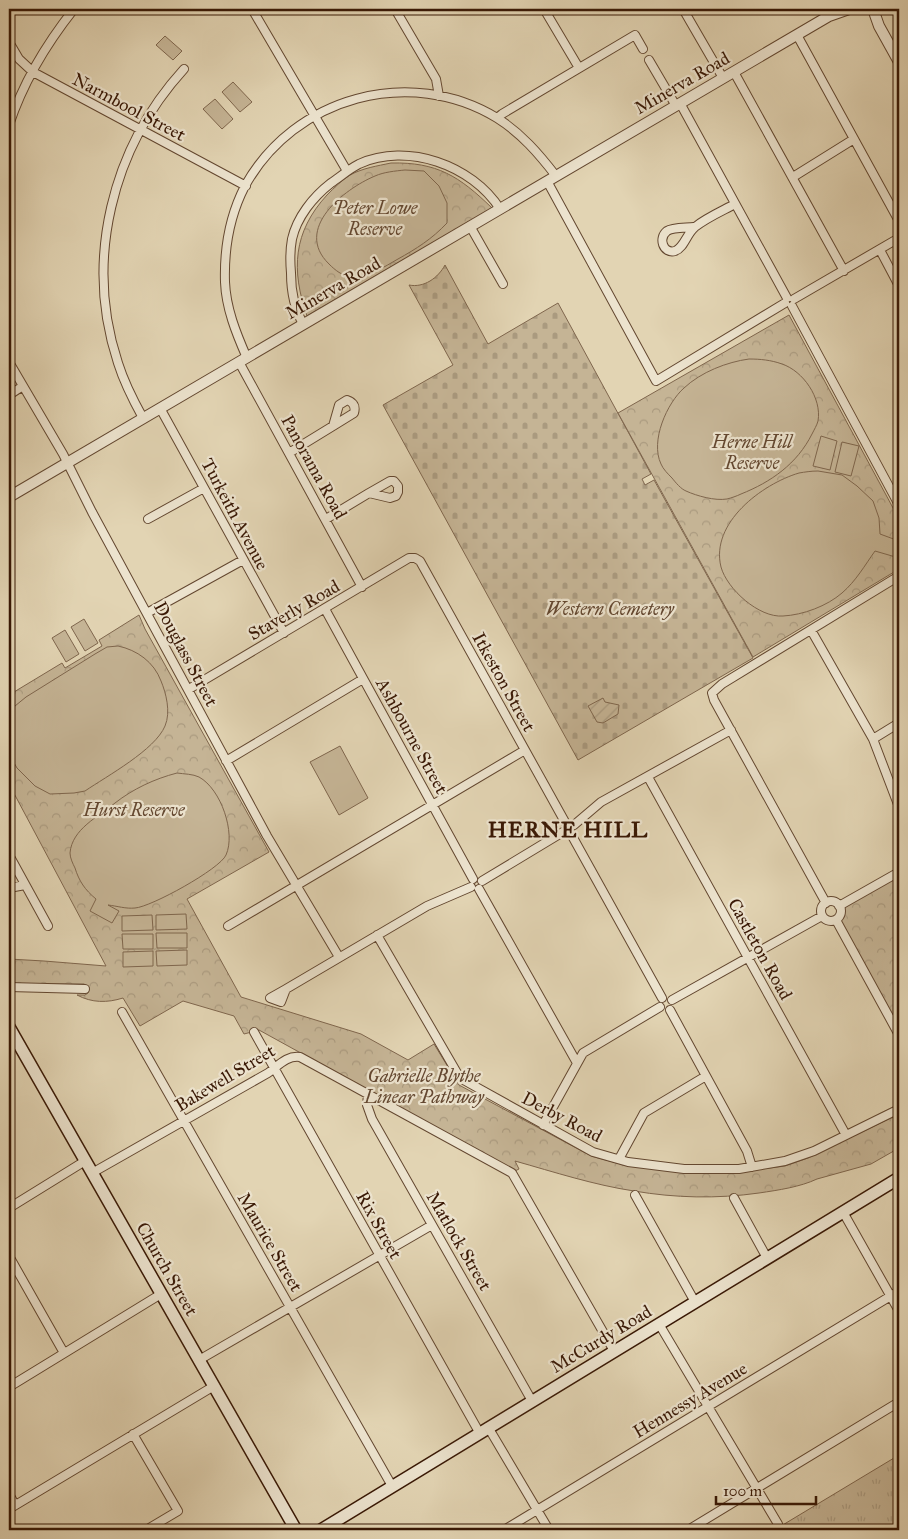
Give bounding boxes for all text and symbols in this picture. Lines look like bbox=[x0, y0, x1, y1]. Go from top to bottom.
street label: Minerva Road bbox=[631, 47, 733, 119]
street label: Narmbool Street bbox=[69, 68, 190, 146]
park label: Peter Lowe Reserve bbox=[333, 197, 419, 240]
street label: Minerva Road bbox=[282, 252, 384, 324]
street label: Panorama Road bbox=[276, 411, 352, 523]
park label: Herne Hill Reserve bbox=[711, 431, 794, 474]
street label: Turkeith Avenue bbox=[196, 454, 274, 574]
street label: Staverly Road bbox=[244, 575, 344, 645]
street label: Douglass Street bbox=[148, 598, 223, 711]
park label: Western Cemetery bbox=[546, 598, 675, 620]
street label: Itkeston Street bbox=[468, 629, 541, 736]
street label: Ashbourne Street bbox=[371, 673, 453, 798]
park label: Hurst Reserve bbox=[82, 799, 186, 821]
district label: HERNE HILL bbox=[488, 816, 648, 843]
street label: Castleton Road bbox=[723, 894, 797, 1004]
street label: Bakewell Street bbox=[171, 1039, 279, 1116]
park label: Gabrielle Blythe Linear Pathway bbox=[363, 1065, 485, 1108]
street label: Derby Road bbox=[518, 1087, 606, 1147]
street label: Rix Street bbox=[351, 1187, 407, 1263]
street label: Matlock Street bbox=[422, 1187, 497, 1295]
street label: Maurice Street bbox=[233, 1188, 308, 1296]
street label: Church Street bbox=[131, 1218, 203, 1320]
street label: McCurdy Road bbox=[546, 1300, 656, 1378]
street label: Hennessy Avenue bbox=[629, 1357, 751, 1443]
scale bar bbox=[716, 1474, 816, 1506]
text: 100 m bbox=[723, 1482, 763, 1500]

